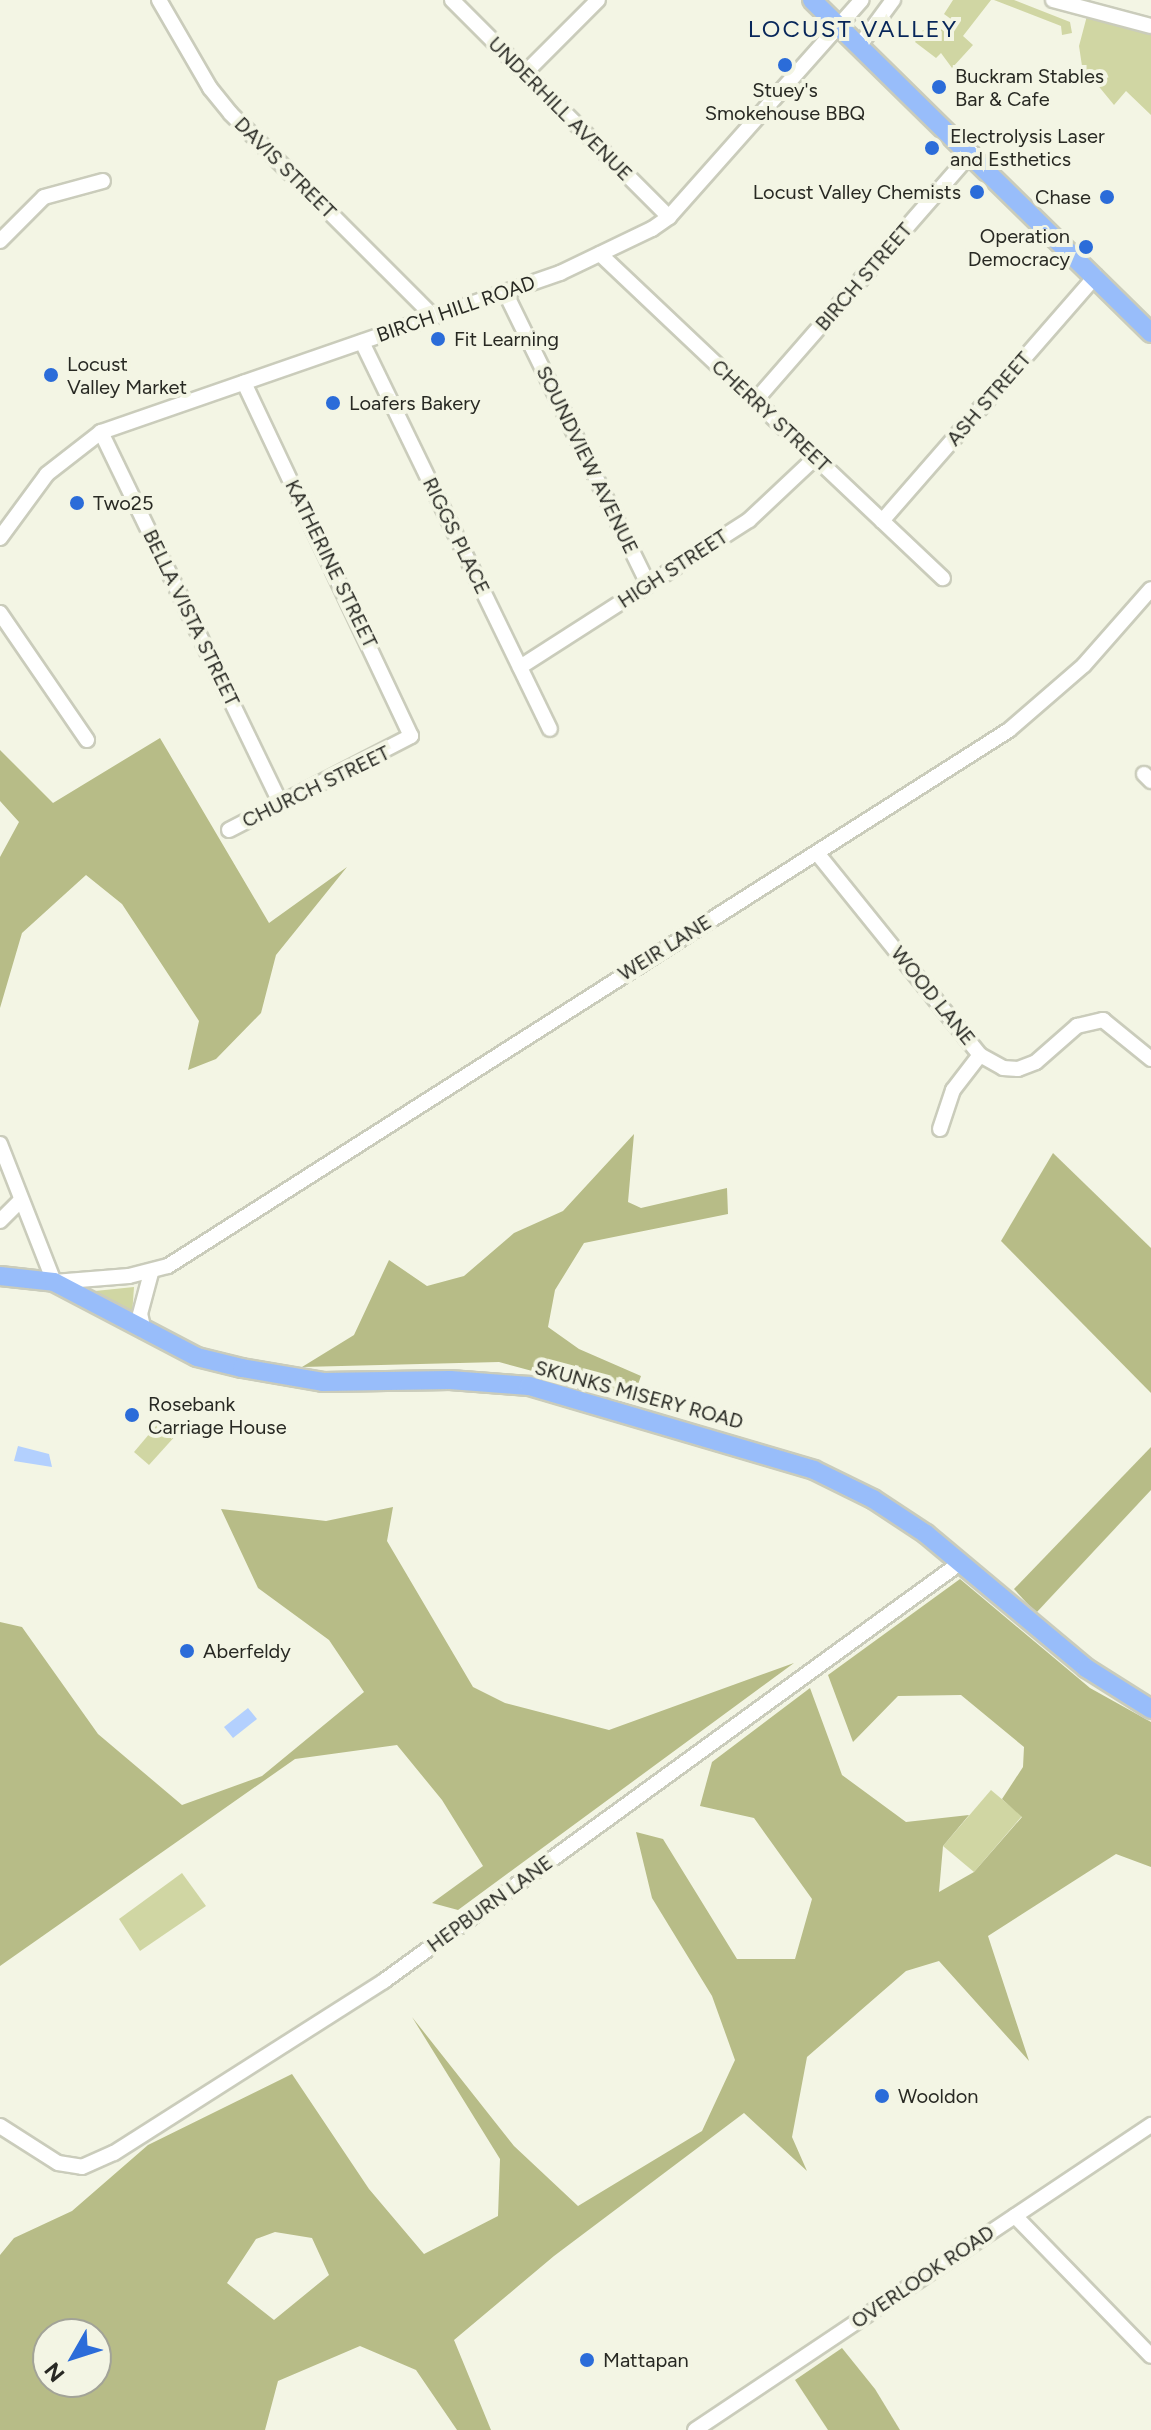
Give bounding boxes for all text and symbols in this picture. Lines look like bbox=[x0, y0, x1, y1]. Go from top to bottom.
district label: LOCUST VALLEY bbox=[748, 15, 958, 43]
street label: UNDERHILL AVENUE bbox=[483, 32, 637, 186]
marker: Stuey's Smokehouse BBQ bbox=[776, 56, 794, 74]
place label: Buckram Stables Bar & Cafe bbox=[955, 64, 1104, 111]
place label: Stuey's Smokehouse BBQ bbox=[705, 78, 865, 125]
marker: Buckram Stables Bar & Cafe bbox=[930, 78, 948, 96]
street label: DAVIS STREET bbox=[229, 112, 341, 224]
place label: Electrolysis Laser and Esthetics bbox=[950, 124, 1105, 171]
marker: Electrolysis Laser and Esthetics bbox=[921, 137, 943, 159]
place label: Locust Valley Chemists bbox=[753, 180, 961, 204]
marker: Locust Valley Chemists bbox=[968, 183, 986, 201]
place label: Chase bbox=[1035, 185, 1091, 209]
marker: Chase bbox=[1098, 188, 1116, 206]
street label: BIRCH STREET bbox=[811, 218, 917, 336]
place label: Operation Democracy bbox=[968, 224, 1070, 271]
marker: Operation Democracy bbox=[1077, 238, 1095, 256]
street label: BIRCH HILL ROAD bbox=[374, 271, 538, 347]
place label: Fit Learning bbox=[454, 327, 559, 351]
marker: Fit Learning bbox=[429, 330, 447, 348]
street label: ASH STREET bbox=[942, 347, 1036, 451]
place label: Locust Valley Market bbox=[67, 352, 187, 399]
street label: CHERRY STREET bbox=[707, 355, 835, 477]
street label: SOUNDVIEW AVENUE bbox=[531, 362, 643, 558]
marker: Locust Valley Market bbox=[42, 366, 60, 384]
place label: Loafers Bakery bbox=[349, 391, 481, 415]
marker: Loafers Bakery bbox=[324, 394, 342, 412]
street label: RIGGS PLACE bbox=[417, 474, 495, 598]
street label: KATHERINE STREET bbox=[280, 476, 382, 652]
place label: Two25 bbox=[93, 491, 154, 515]
marker: Two25 bbox=[68, 494, 86, 512]
street label: HIGH STREET bbox=[614, 525, 732, 613]
street label: BELLA VISTA STREET bbox=[138, 526, 244, 710]
street label: CHURCH STREET bbox=[238, 741, 394, 833]
street label: WEIR LANE bbox=[614, 910, 716, 986]
street label: WOOD LANE bbox=[886, 942, 980, 1050]
street label: SKUNKS MISERY ROAD bbox=[532, 1356, 746, 1434]
place label: Rosebank Carriage House bbox=[148, 1392, 287, 1439]
marker: Rosebank Carriage House bbox=[123, 1406, 141, 1424]
place label: Aberfeldy bbox=[203, 1639, 291, 1663]
marker: Aberfeldy bbox=[178, 1642, 196, 1660]
street label: HEPBURN LANE bbox=[423, 1851, 557, 1957]
place label: Wooldon bbox=[898, 2084, 978, 2108]
marker: Wooldon bbox=[873, 2087, 891, 2105]
street label: OVERLOOK ROAD bbox=[847, 2220, 999, 2334]
north arrow bbox=[32, 2318, 112, 2398]
place label: Mattapan bbox=[603, 2348, 689, 2372]
marker: Mattapan bbox=[578, 2351, 596, 2369]
text: N bbox=[39, 2357, 70, 2387]

